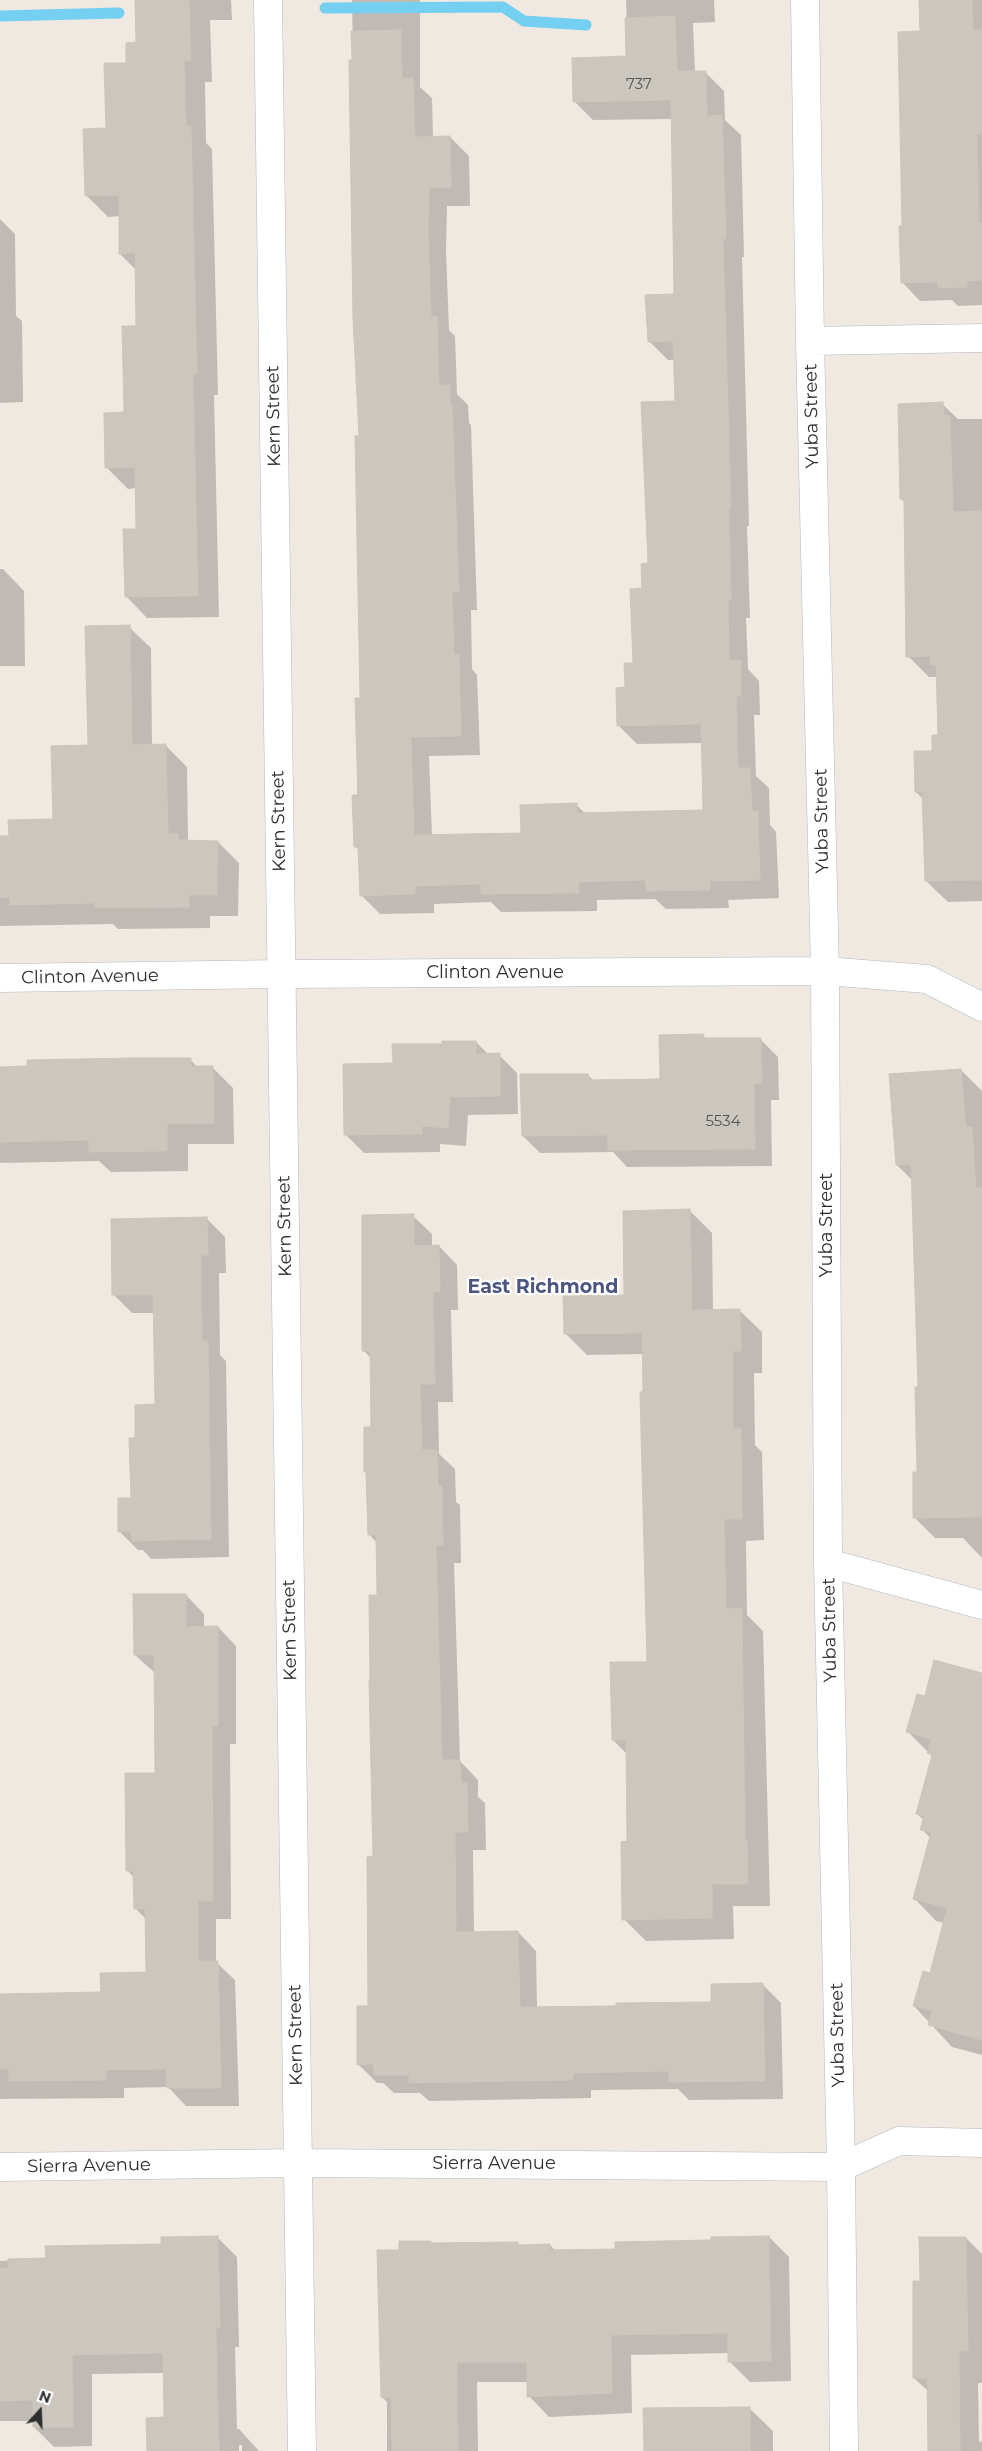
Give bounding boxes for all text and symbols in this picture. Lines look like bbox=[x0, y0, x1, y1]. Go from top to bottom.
house number: 737 bbox=[626, 76, 652, 94]
street label: Yuba Street bbox=[800, 363, 824, 469]
street label: Kern Street bbox=[262, 365, 286, 467]
street label: Yuba Street bbox=[810, 768, 834, 874]
street label: Kern Street bbox=[267, 770, 291, 872]
street label: Clinton Avenue bbox=[426, 962, 564, 984]
street label: Clinton Avenue bbox=[21, 965, 159, 989]
house number: 5534 bbox=[705, 1113, 741, 1131]
street label: Yuba Street bbox=[816, 1173, 838, 1277]
street label: Kern Street bbox=[273, 1175, 297, 1277]
district label: East Richmond bbox=[468, 1276, 618, 1298]
street label: Yuba Street bbox=[818, 1577, 842, 1683]
street label: Kern Street bbox=[278, 1579, 302, 1681]
street label: Yuba Street bbox=[826, 1982, 850, 2088]
street label: Kern Street bbox=[284, 1984, 308, 2086]
street label: Sierra Avenue bbox=[432, 2153, 556, 2175]
street label: Sierra Avenue bbox=[27, 2154, 151, 2178]
north arrow bbox=[15, 2386, 65, 2436]
text: N bbox=[37, 2387, 54, 2407]

